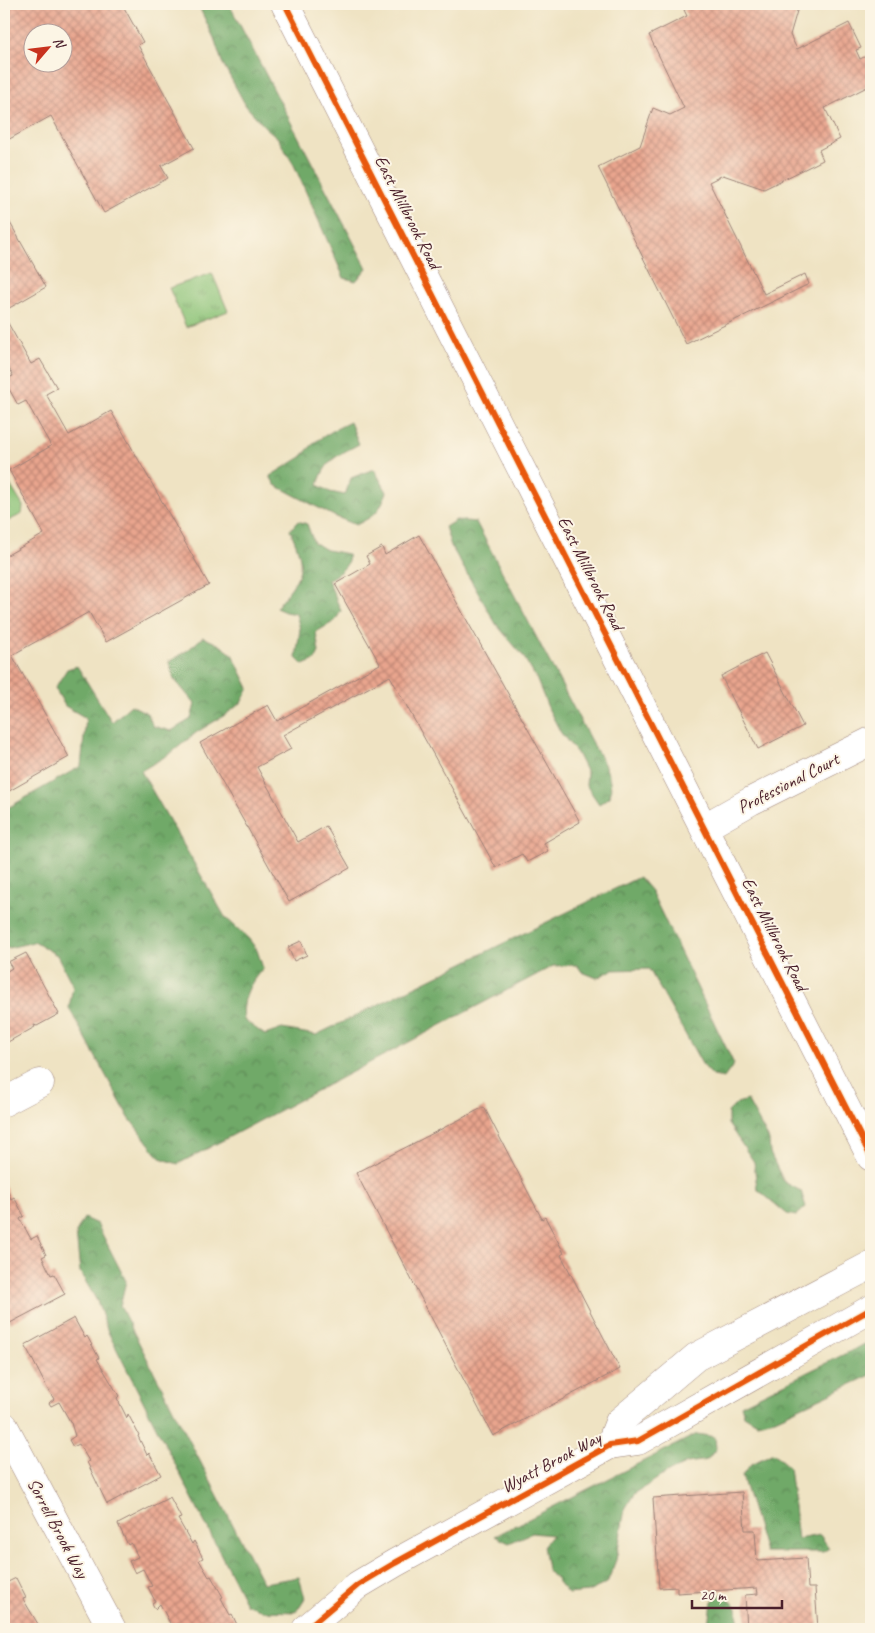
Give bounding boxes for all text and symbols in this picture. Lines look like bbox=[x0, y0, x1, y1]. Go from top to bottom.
north arrow bbox=[22, 22, 72, 72]
text: N bbox=[49, 34, 70, 52]
street label: East Millbrook Road bbox=[370, 152, 447, 275]
street label: East Millbrook Road bbox=[553, 513, 630, 636]
street label: Professional Court bbox=[734, 747, 844, 818]
street label: East Millbrook Road bbox=[737, 874, 814, 997]
street label: Wyatt Brook Way bbox=[497, 1426, 606, 1497]
street label: Sorrell Brook Way bbox=[22, 1474, 94, 1583]
scale bar bbox=[692, 1578, 782, 1610]
text: 20 m bbox=[700, 1586, 727, 1605]

